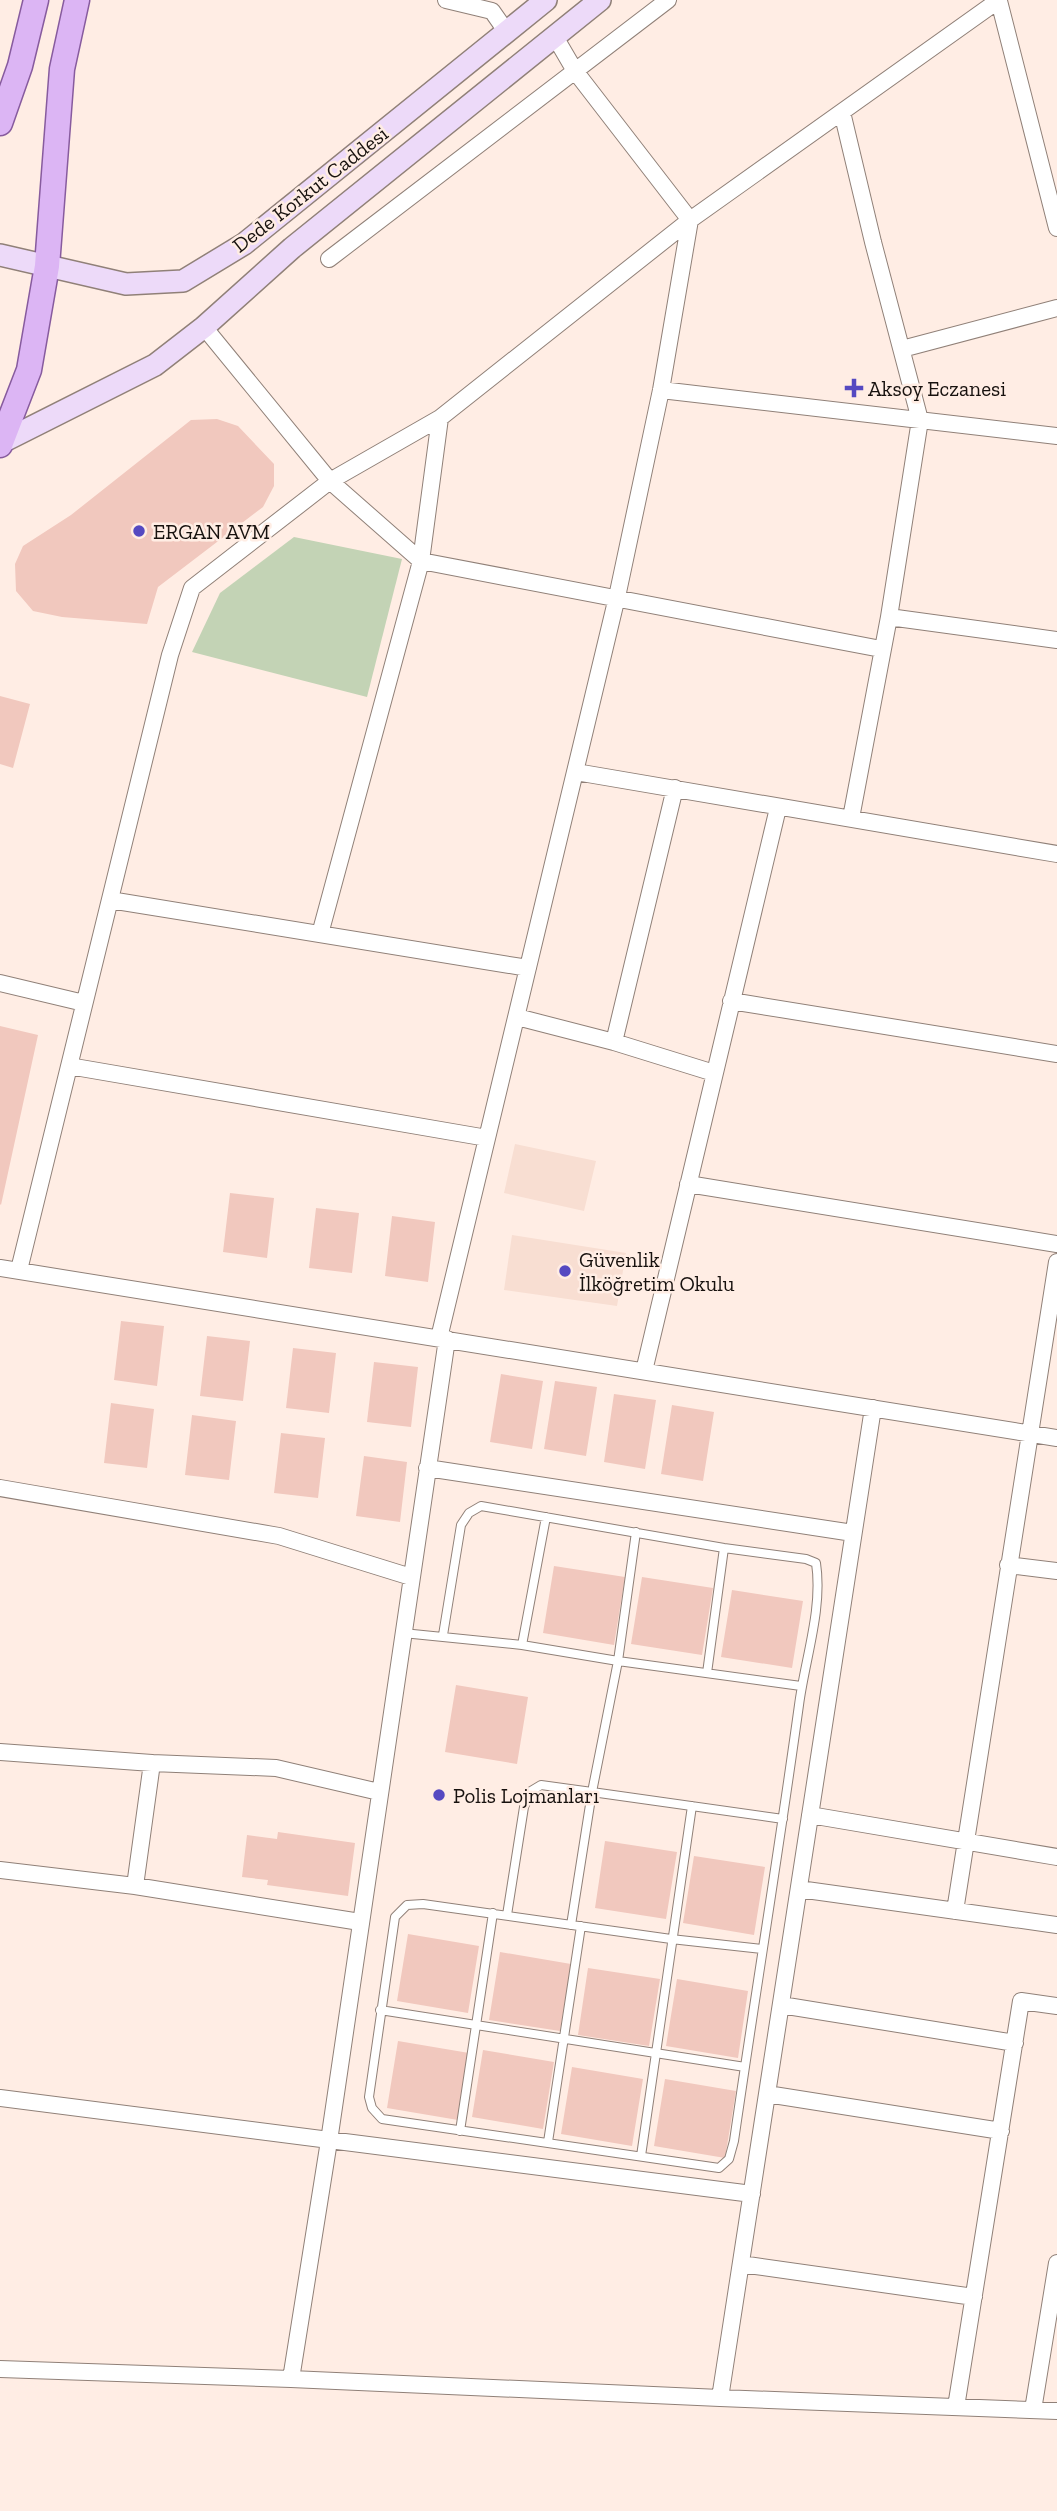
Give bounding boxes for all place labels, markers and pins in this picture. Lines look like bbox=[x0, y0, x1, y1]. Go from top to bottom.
place label: Aksoy Eczanesi bbox=[868, 376, 1006, 401]
marker: Aksoy Eczanesi bbox=[846, 380, 862, 396]
place label: ERGAN AVM bbox=[153, 519, 270, 544]
marker: ERGAN AVM bbox=[131, 523, 147, 539]
place label: Güvenlik İlköğretim Okulu bbox=[579, 1247, 735, 1296]
marker: Güvenlik İlköğretim Okulu bbox=[557, 1263, 573, 1279]
place label: Polis Lojmanları bbox=[453, 1783, 599, 1809]
marker: Polis Lojmanları bbox=[431, 1787, 447, 1803]

